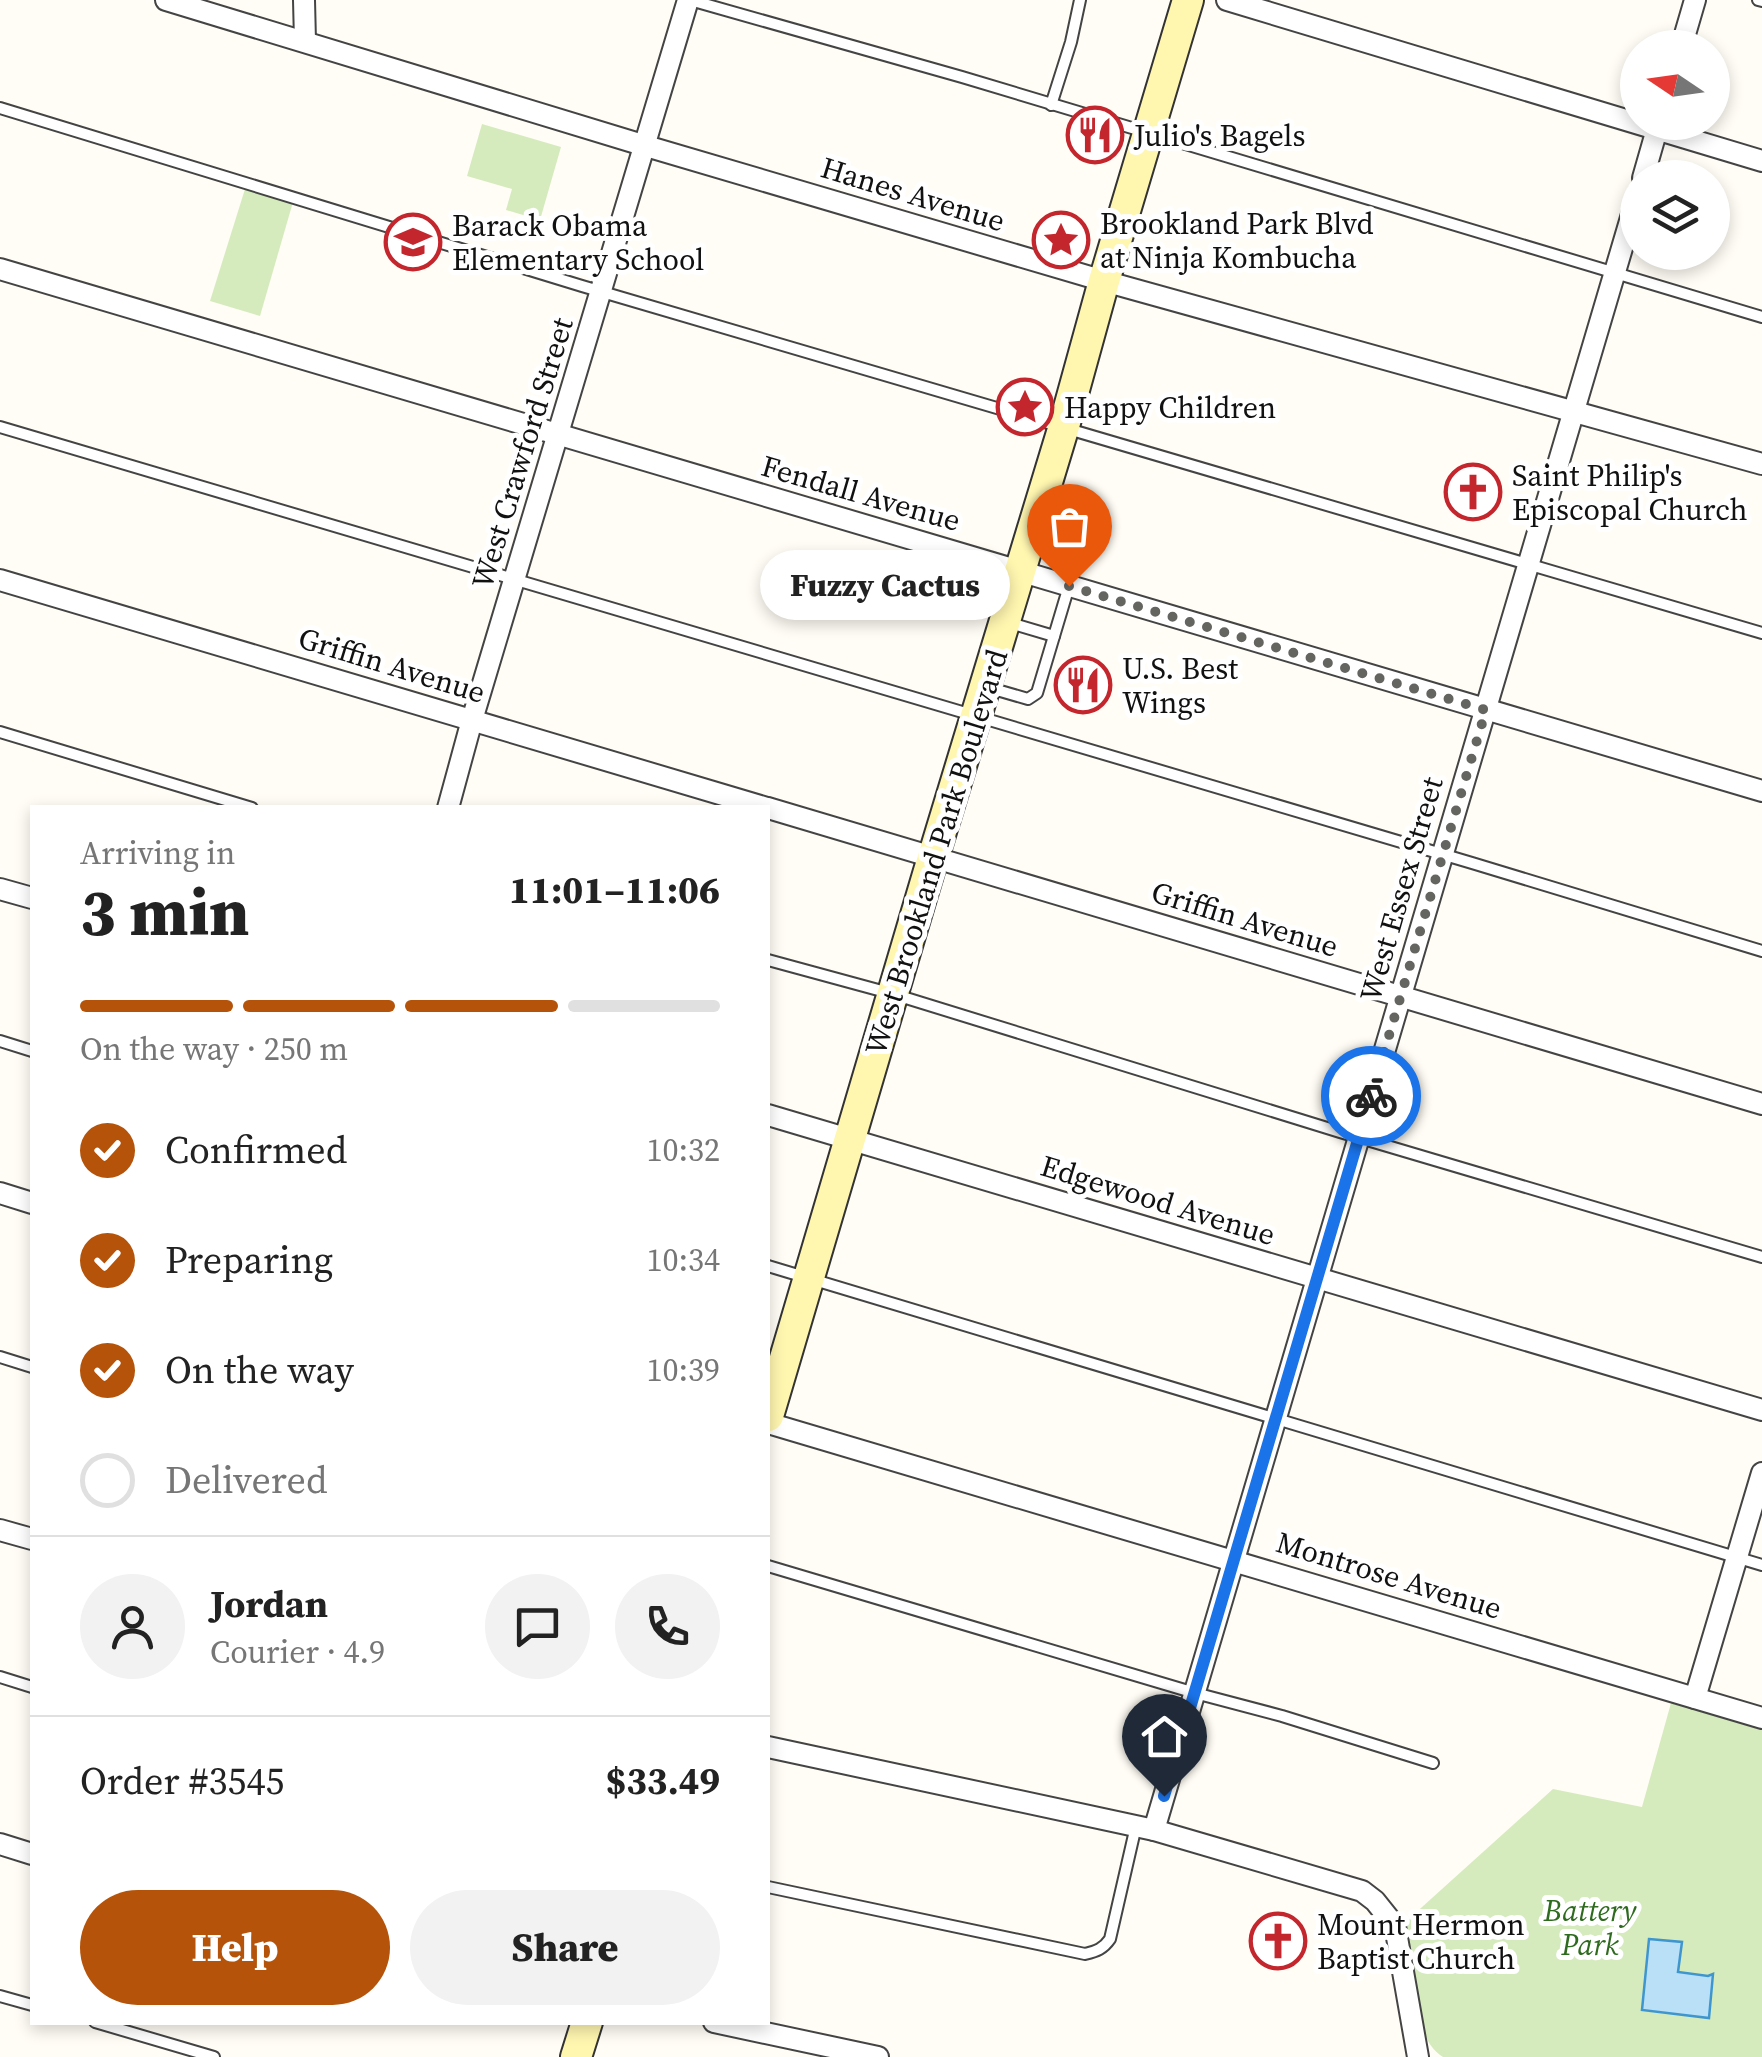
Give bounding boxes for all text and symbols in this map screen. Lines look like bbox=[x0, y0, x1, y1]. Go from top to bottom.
north arrow bbox=[1620, 30, 1730, 140]
map controls bbox=[1620, 30, 1730, 270]
restaurant icon: Julio's Bagels bbox=[1065, 105, 1125, 165]
place label: Julio's Bagels bbox=[1133, 115, 1306, 156]
street label: Hanes Avenue bbox=[816, 147, 1010, 241]
button: layers bbox=[1620, 160, 1730, 270]
place label: Brookland Park Blvd at Ninja Kombucha bbox=[1100, 203, 1374, 278]
place label: Barack Obama Elementary School bbox=[452, 205, 704, 280]
place icon: Brookland Park Blvd at Ninja Kombucha bbox=[1031, 210, 1091, 270]
school or university icon: Barack Obama Elementary School bbox=[383, 212, 443, 272]
street label: West Crawford Street bbox=[461, 312, 583, 593]
place icon: Happy Children bbox=[995, 377, 1055, 437]
place label: Happy Children bbox=[1064, 387, 1276, 428]
street label: Fendall Avenue bbox=[757, 445, 965, 541]
place label: Saint Philip's Episcopal Church bbox=[1512, 455, 1747, 530]
church icon: Saint Philip's Episcopal Church bbox=[1443, 462, 1503, 522]
pin bbox=[1027, 484, 1112, 587]
icon: bag bbox=[1042, 499, 1097, 554]
callout: Fuzzy Cactus bbox=[759, 551, 1009, 621]
text: Fuzzy Cactus bbox=[790, 563, 980, 607]
street label: Griffin Avenue bbox=[294, 617, 490, 713]
street label: West Brookland Park Boulevard bbox=[855, 644, 1017, 1060]
place label: U.S. Best Wings bbox=[1122, 648, 1238, 723]
restaurant icon: U.S. Best Wings bbox=[1053, 655, 1113, 715]
street label: West Essex Street bbox=[1349, 772, 1453, 1006]
text: Arriving in bbox=[80, 831, 235, 875]
text: 11:01–11:06 bbox=[509, 864, 720, 916]
text: 3 min bbox=[80, 868, 250, 957]
street label: Griffin Avenue bbox=[1147, 871, 1343, 967]
text: On the way · 250 m bbox=[80, 1027, 348, 1071]
courier bbox=[1321, 1046, 1421, 1146]
icon: bike bbox=[1344, 1069, 1399, 1124]
icon: check bbox=[80, 1123, 135, 1178]
text: Confirmed bbox=[165, 1124, 347, 1176]
text: 10:32 bbox=[646, 1128, 720, 1172]
street label: Edgewood Avenue bbox=[1036, 1145, 1280, 1255]
icon: check bbox=[80, 1233, 135, 1288]
text: Preparing bbox=[165, 1234, 333, 1286]
text: 10:34 bbox=[646, 1238, 720, 1282]
icon: check bbox=[80, 1343, 135, 1398]
text: On the way bbox=[165, 1344, 354, 1396]
text: 10:39 bbox=[646, 1348, 720, 1392]
text: Delivered bbox=[165, 1454, 328, 1506]
street label: Montrose Avenue bbox=[1271, 1521, 1507, 1629]
button: person bbox=[80, 1574, 185, 1679]
button: chat bbox=[485, 1574, 590, 1679]
button: phone bbox=[615, 1574, 720, 1679]
text: Jordan bbox=[210, 1578, 328, 1630]
text: Courier · 4.9 bbox=[210, 1630, 385, 1674]
pin bbox=[1122, 1694, 1207, 1797]
icon: home bbox=[1137, 1709, 1192, 1764]
text: Order #3545 bbox=[80, 1755, 284, 1807]
text: $33.49 bbox=[606, 1755, 720, 1807]
button: Help bbox=[80, 1890, 390, 2005]
button: Share bbox=[410, 1890, 720, 2005]
park label: Battery Park bbox=[1543, 1890, 1637, 1965]
place label: Mount Hermon Baptist Church bbox=[1317, 1904, 1525, 1979]
church icon: Mount Hermon Baptist Church bbox=[1248, 1911, 1308, 1971]

